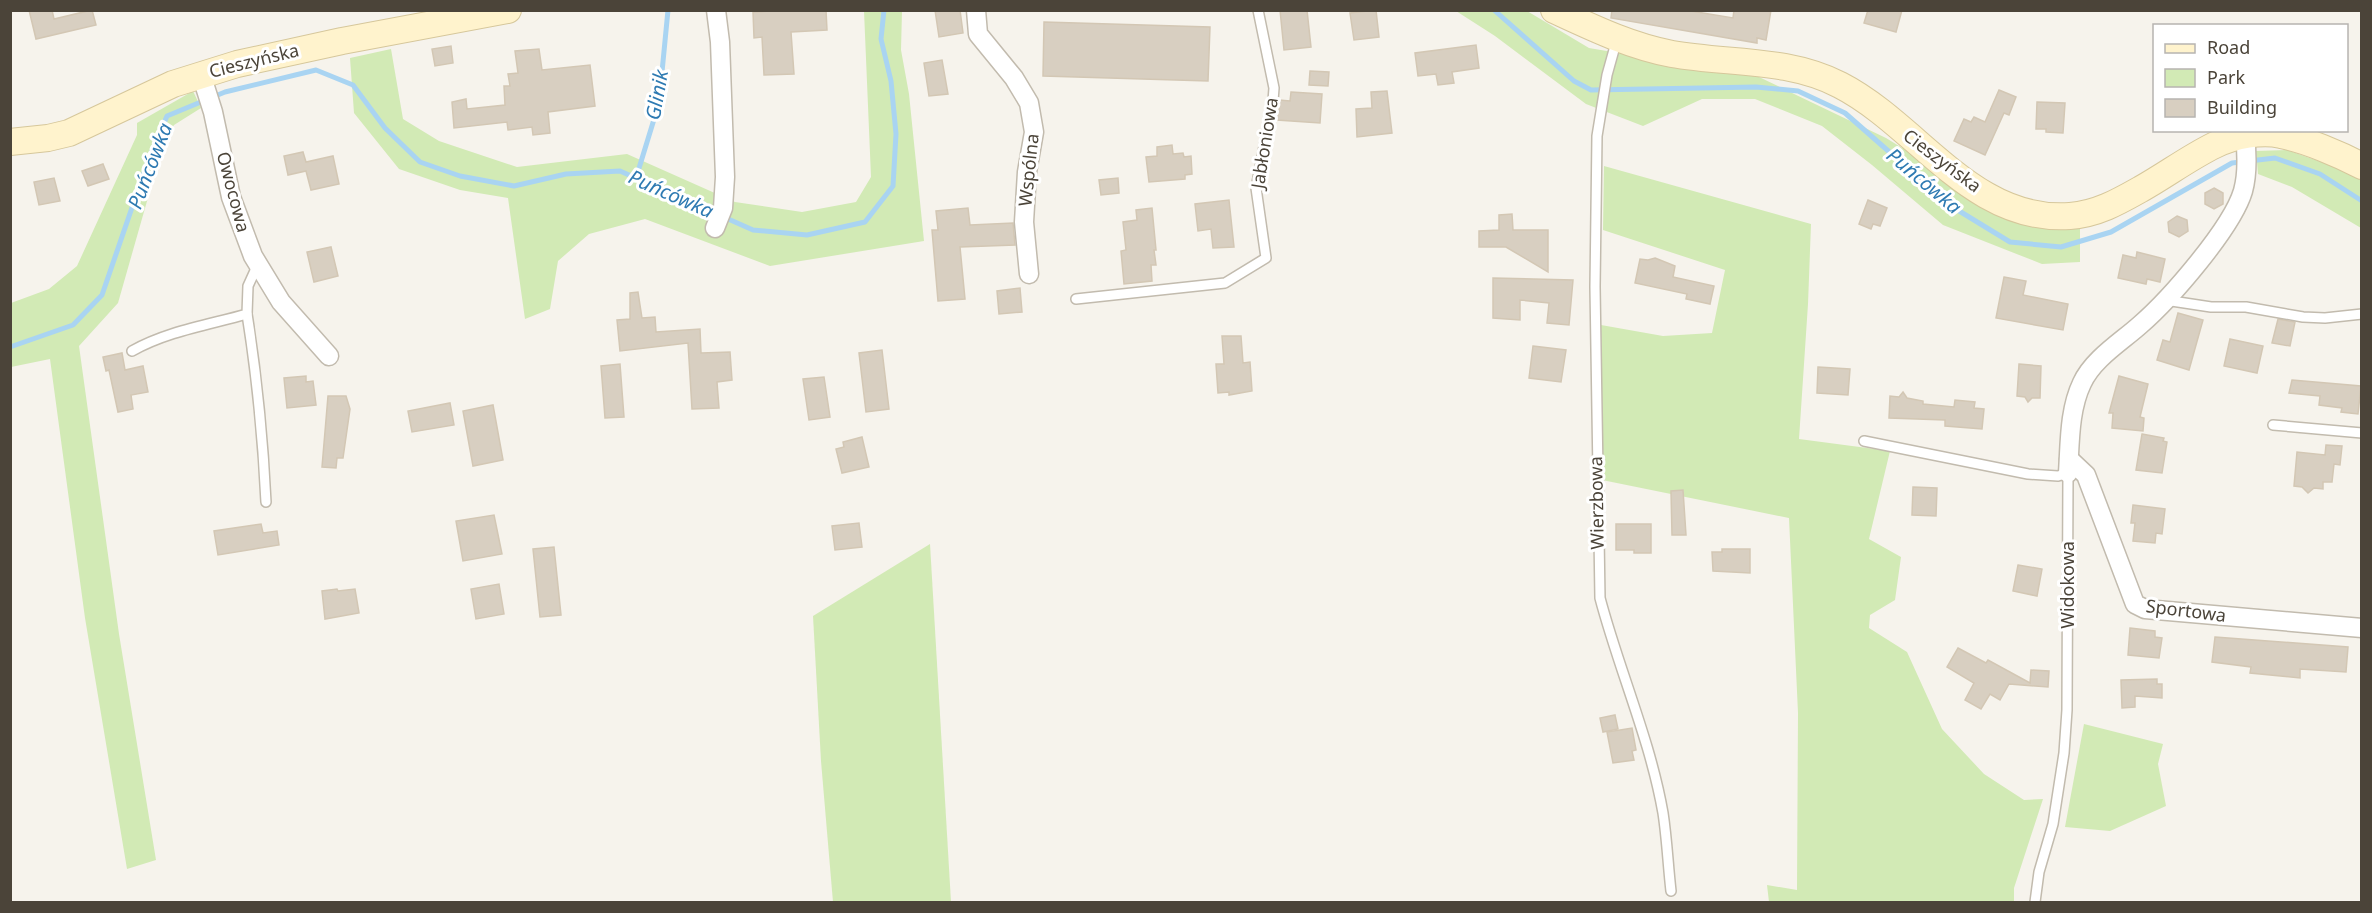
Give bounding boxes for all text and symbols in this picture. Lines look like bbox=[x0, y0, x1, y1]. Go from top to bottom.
legend bbox=[2153, 24, 2348, 132]
text: Road bbox=[2207, 35, 2250, 59]
street label: Cieszyńska bbox=[206, 37, 301, 83]
text: Park bbox=[2207, 65, 2245, 89]
water label: Glinik bbox=[639, 67, 674, 122]
street label: Jabłoniowa bbox=[1245, 95, 1283, 192]
text: Building bbox=[2207, 95, 2277, 119]
water label: Puńcówka bbox=[121, 119, 178, 213]
street label: Cieszyńska bbox=[1899, 123, 1987, 197]
street label: Wspólna bbox=[1012, 132, 1044, 207]
water label: Puńcówka bbox=[1881, 141, 1968, 220]
street label: Owocowa bbox=[212, 149, 256, 235]
water label: Puńcówka bbox=[625, 163, 718, 224]
street label: Wierzbowa bbox=[1583, 456, 1609, 550]
street label: Widokowa bbox=[2055, 541, 2079, 629]
street label: Sportowa bbox=[2145, 593, 2228, 627]

